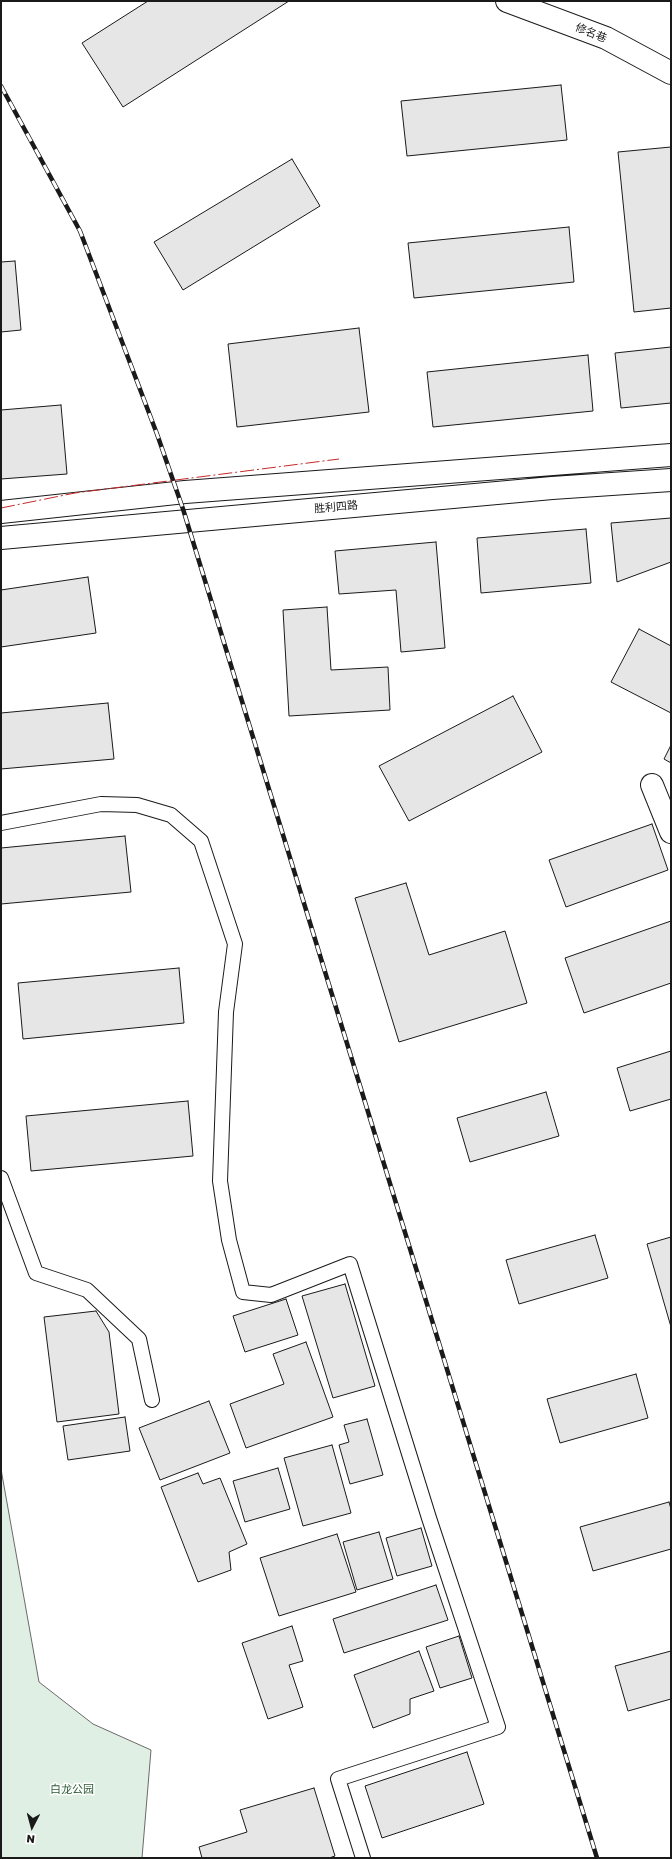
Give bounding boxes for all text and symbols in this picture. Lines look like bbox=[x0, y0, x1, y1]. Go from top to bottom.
street label: 修名巷 bbox=[573, 21, 609, 45]
street label: 胜利四路 bbox=[314, 499, 358, 515]
park label: 白龙公园 bbox=[50, 1783, 94, 1797]
north arrow bbox=[12, 1807, 52, 1847]
text: N bbox=[26, 1833, 36, 1846]

